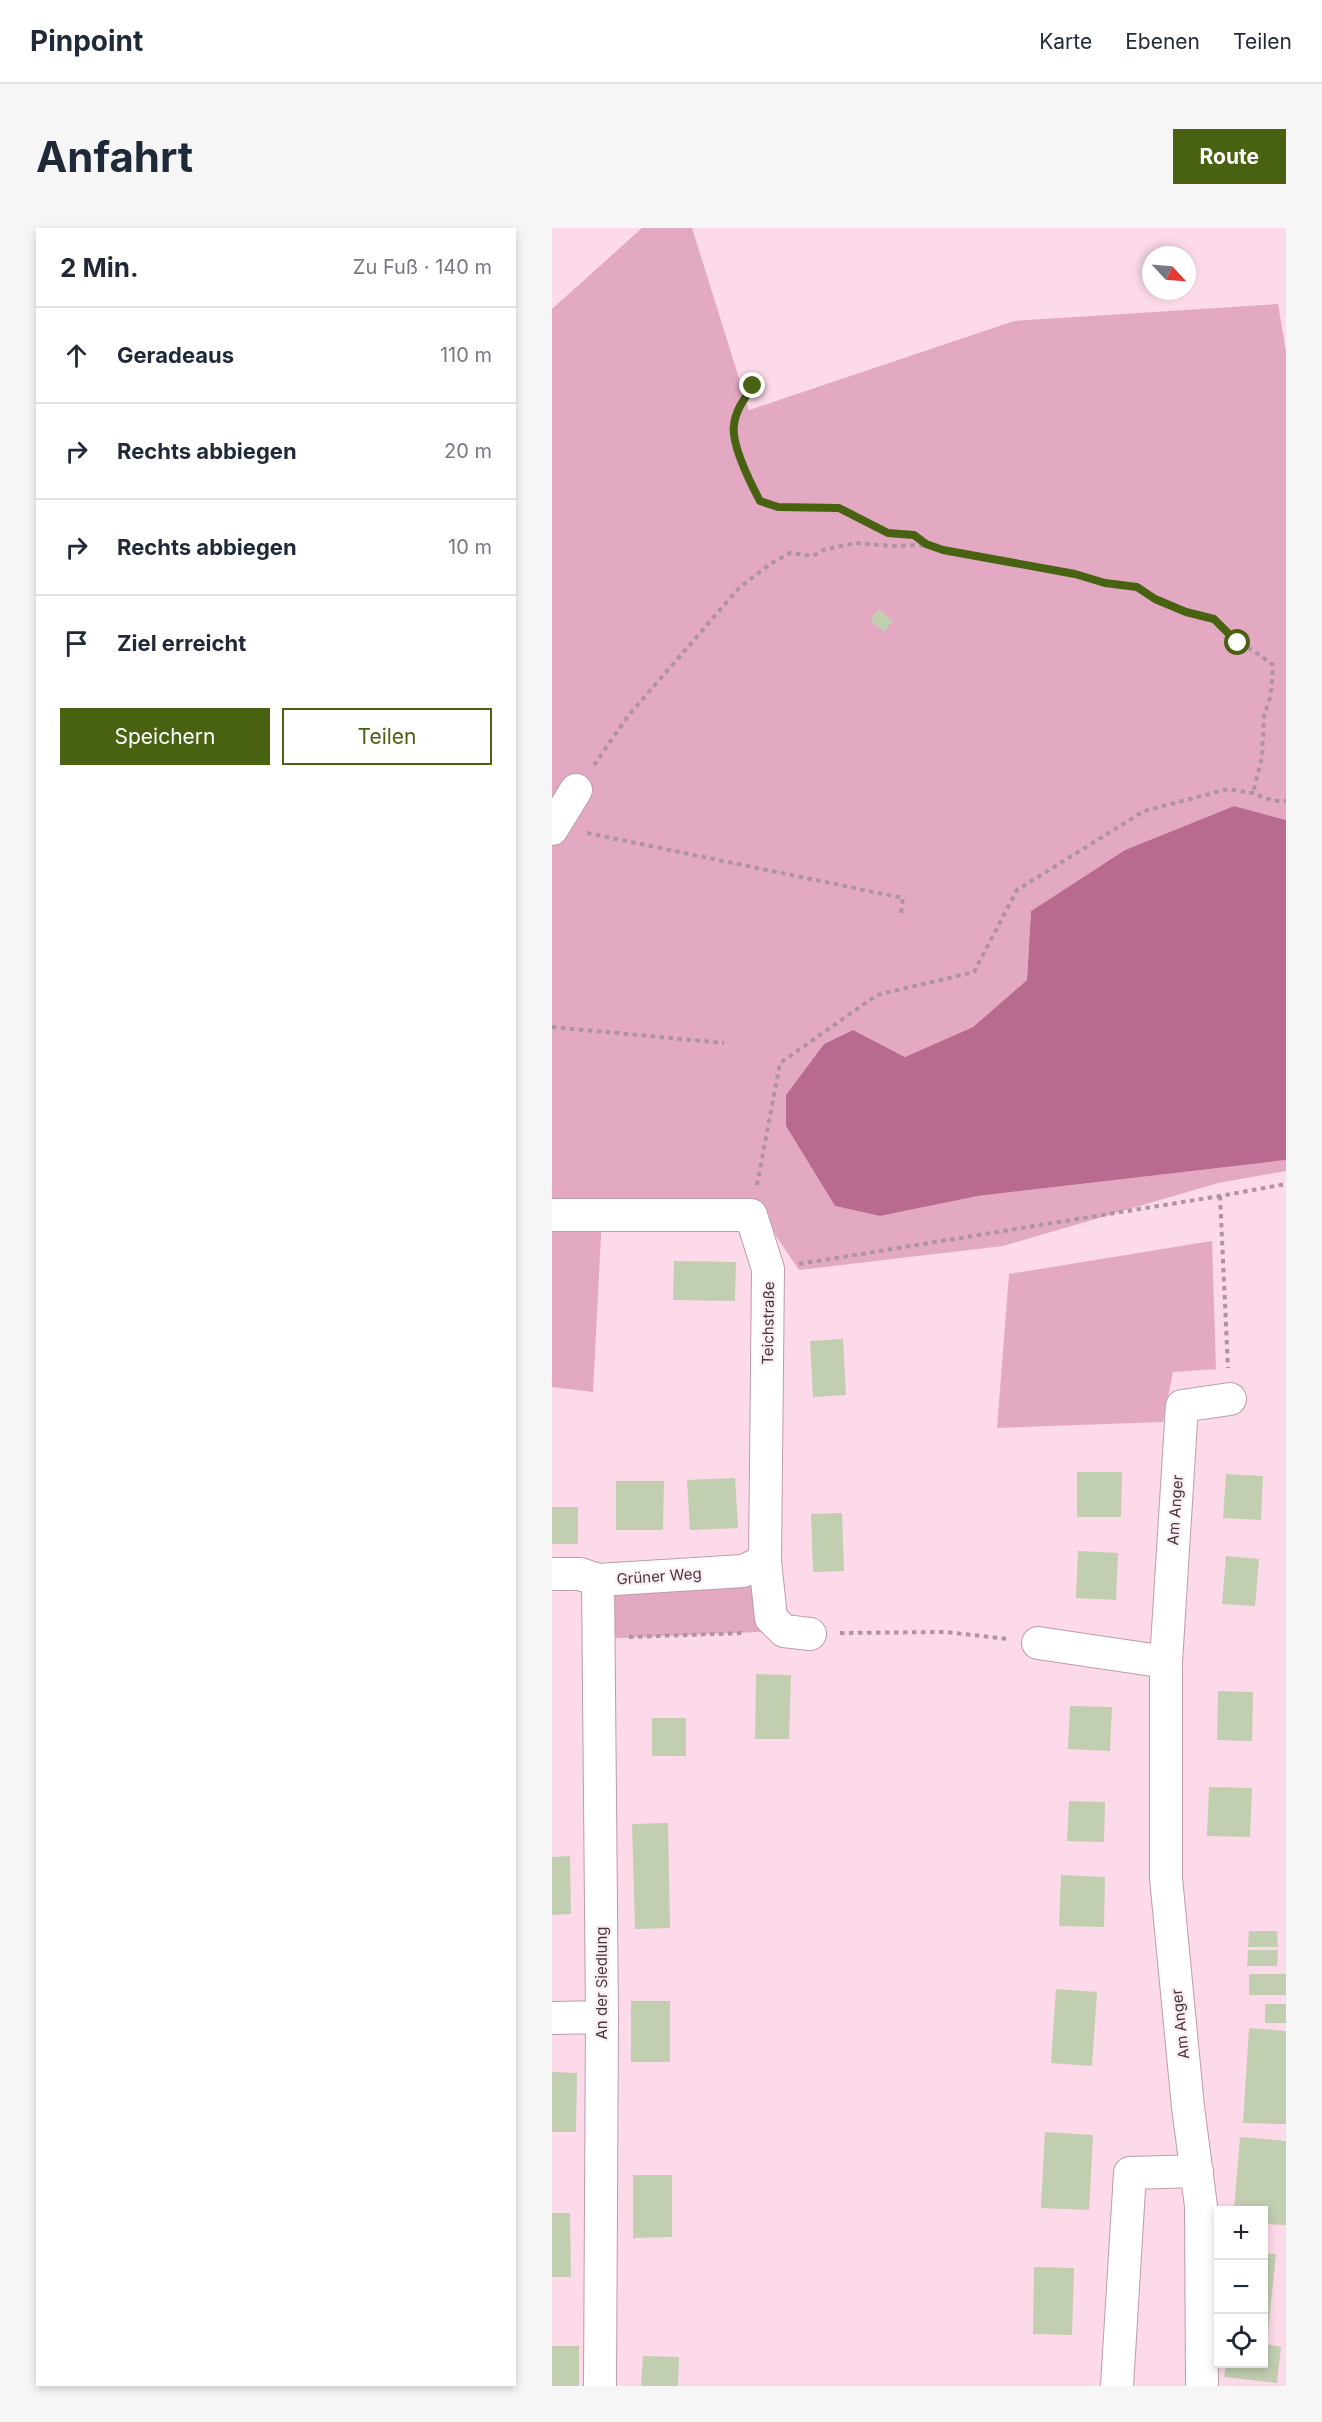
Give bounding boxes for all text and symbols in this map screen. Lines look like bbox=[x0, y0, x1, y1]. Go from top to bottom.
text: Pinpoint bbox=[30, 24, 143, 58]
text: Karte bbox=[1039, 29, 1092, 54]
text: Ebenen bbox=[1125, 29, 1200, 54]
text: Teilen bbox=[1233, 29, 1292, 54]
button: Route bbox=[1173, 129, 1286, 184]
text: Anfahrt bbox=[36, 131, 193, 182]
north arrow bbox=[1142, 246, 1196, 300]
text: 2 Min. bbox=[60, 252, 139, 283]
text: Zu Fuß · 140 m bbox=[353, 255, 492, 279]
icon: ahead bbox=[60, 339, 93, 372]
text: Geradeaus bbox=[117, 342, 234, 368]
text: 110 m bbox=[440, 343, 492, 367]
route end bbox=[739, 372, 765, 398]
icon: right bbox=[60, 435, 93, 468]
text: Rechts abbiegen bbox=[117, 438, 297, 464]
text: 20 m bbox=[444, 439, 492, 463]
icon: right bbox=[60, 531, 93, 564]
text: Rechts abbiegen bbox=[117, 534, 297, 560]
text: 10 m bbox=[448, 535, 492, 559]
icon: arrive bbox=[60, 627, 93, 660]
route start bbox=[1224, 629, 1250, 655]
text: Ziel erreicht bbox=[117, 630, 246, 656]
button: Speichern bbox=[60, 708, 270, 765]
button: Teilen bbox=[282, 708, 492, 765]
street label: Teichstraße bbox=[758, 1281, 778, 1365]
street label: Am Anger bbox=[1163, 1474, 1187, 1546]
street label: Grüner Weg bbox=[616, 1564, 702, 1588]
street label: An der Siedlung bbox=[592, 1927, 611, 2039]
street label: Am Anger bbox=[1167, 1988, 1193, 2060]
map controls bbox=[1214, 2206, 1268, 2368]
button: + bbox=[1214, 2206, 1268, 2260]
button: − bbox=[1214, 2260, 1268, 2314]
button: locate bbox=[1214, 2314, 1268, 2368]

